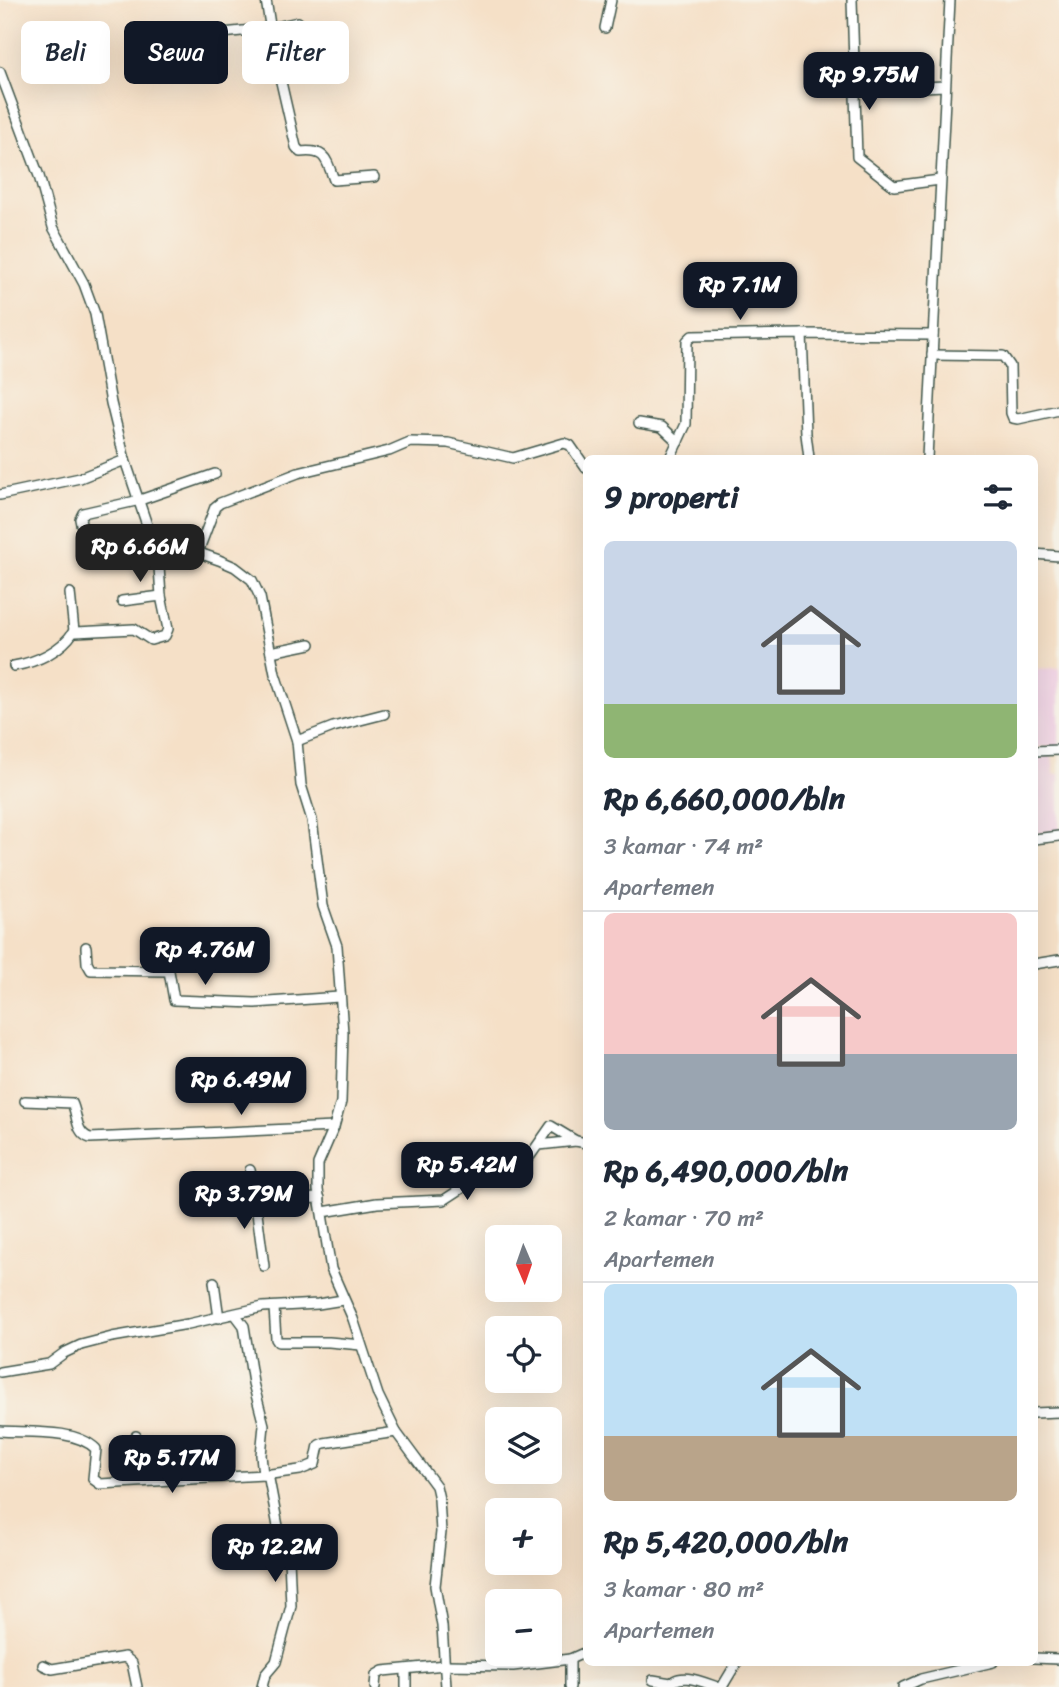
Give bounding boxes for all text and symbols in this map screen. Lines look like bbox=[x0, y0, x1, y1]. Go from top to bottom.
chip: Beli bbox=[21, 21, 110, 84]
chip: Sewa bbox=[124, 21, 228, 84]
chip: Filter bbox=[242, 21, 349, 84]
pin: Rp 9.75M bbox=[797, 52, 941, 112]
text: Rp 9.75M bbox=[819, 54, 919, 95]
pin: Rp 7.1M bbox=[675, 262, 805, 322]
text: Rp 7.1M bbox=[699, 264, 781, 305]
text: 9 properti bbox=[604, 470, 739, 524]
icon: filters bbox=[979, 478, 1017, 516]
pin: Rp 6.66M bbox=[68, 524, 212, 584]
text: Rp 6.66M bbox=[92, 526, 189, 567]
icon: home bbox=[748, 587, 874, 713]
text: Rp 6,660,000/bln bbox=[604, 772, 845, 826]
text: 3 kamar · 74 m² bbox=[604, 826, 763, 867]
text: Apartemen bbox=[604, 867, 714, 908]
pin: Rp 4.76M bbox=[133, 928, 277, 987]
text: Rp 4.76M bbox=[156, 929, 254, 970]
icon: home bbox=[748, 959, 874, 1085]
pin: Rp 6.49M bbox=[169, 1058, 313, 1117]
text: Rp 6.49M bbox=[191, 1059, 291, 1100]
pin: Rp 5.42M bbox=[395, 1142, 539, 1202]
text: Rp 5.42M bbox=[417, 1144, 517, 1185]
text: Rp 6,490,000/bln bbox=[604, 1144, 848, 1198]
pin: Rp 3.79M bbox=[172, 1172, 316, 1231]
text: Rp 3.79M bbox=[195, 1173, 293, 1214]
text: 2 kamar · 70 m² bbox=[604, 1198, 764, 1239]
north arrow bbox=[485, 1225, 562, 1302]
map controls bbox=[485, 1225, 562, 1666]
text: Apartemen bbox=[604, 1239, 714, 1280]
button: locate bbox=[485, 1316, 562, 1393]
icon: home bbox=[748, 1330, 874, 1456]
button: layers bbox=[485, 1407, 562, 1484]
pin: Rp 5.17M bbox=[100, 1436, 244, 1495]
text: Rp 5.17M bbox=[125, 1437, 219, 1478]
button: + bbox=[485, 1498, 562, 1575]
text: Rp 5,420,000/bln bbox=[604, 1515, 848, 1569]
pin: Rp 12.2M bbox=[203, 1524, 347, 1584]
text: Rp 12.2M bbox=[228, 1526, 322, 1567]
text: 3 kamar · 80 m² bbox=[604, 1569, 764, 1610]
button: − bbox=[485, 1589, 562, 1666]
text: Apartemen bbox=[604, 1610, 714, 1651]

